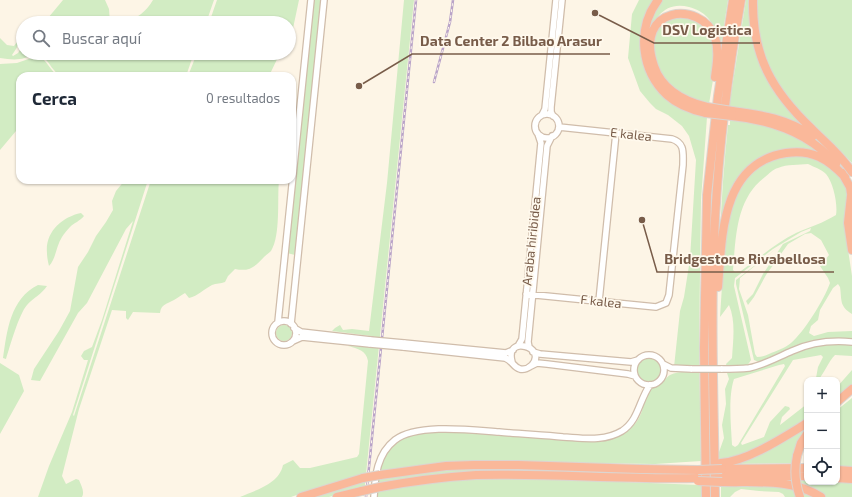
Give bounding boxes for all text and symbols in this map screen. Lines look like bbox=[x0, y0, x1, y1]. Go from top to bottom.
search box bbox=[16, 16, 296, 60]
callout: DSV Logistica bbox=[654, 17, 760, 43]
text: DSV Logistica bbox=[662, 21, 752, 38]
icon: search bbox=[30, 27, 52, 49]
callout: Data Center 2 Bilbao Arasur bbox=[412, 28, 610, 54]
text: Buscar aquí bbox=[62, 29, 141, 47]
text: Data Center 2 Bilbao Arasur bbox=[420, 32, 602, 49]
text: Cerca bbox=[32, 88, 77, 108]
text: 0 resultados bbox=[206, 90, 280, 106]
street label: E kalea bbox=[609, 124, 653, 144]
street label: Araba hiribidea bbox=[518, 196, 544, 286]
callout: Bridgestone Rivabellosa bbox=[657, 246, 834, 272]
text: Bridgestone Rivabellosa bbox=[664, 250, 826, 267]
street label: F kalea bbox=[580, 291, 622, 311]
map controls bbox=[804, 377, 840, 485]
button: + bbox=[804, 377, 840, 413]
button: − bbox=[804, 413, 840, 449]
button: locate bbox=[804, 449, 840, 485]

